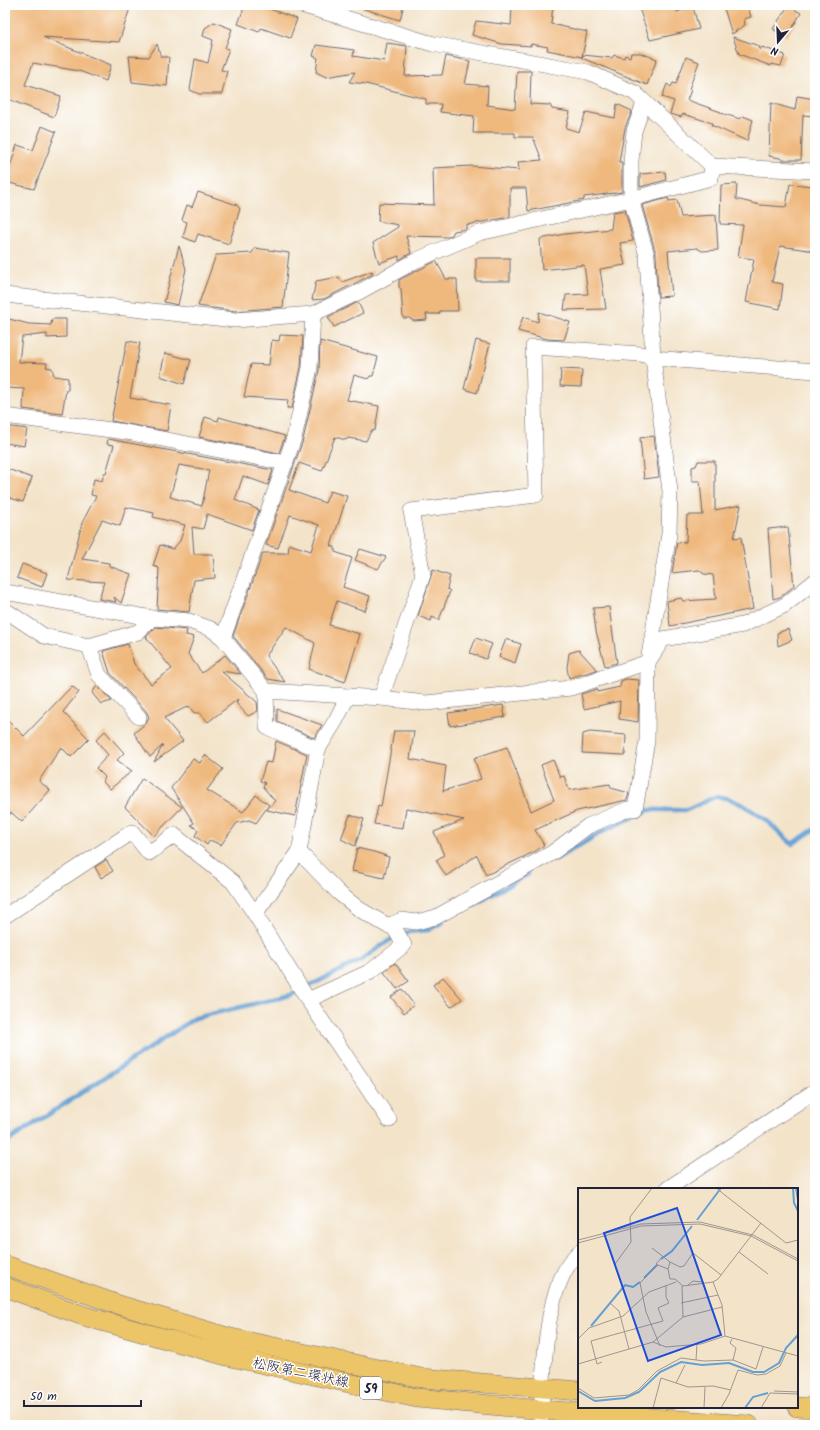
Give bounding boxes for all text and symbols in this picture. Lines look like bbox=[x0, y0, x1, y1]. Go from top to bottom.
north arrow bbox=[758, 22, 798, 62]
text: N bbox=[769, 41, 781, 60]
inset map bbox=[578, 1188, 798, 1408]
street label: 松阪第二環状線 bbox=[251, 1352, 351, 1394]
road number: 59 bbox=[360, 1377, 382, 1399]
scale bar bbox=[24, 1382, 141, 1408]
text: 50 m bbox=[30, 1387, 57, 1406]

